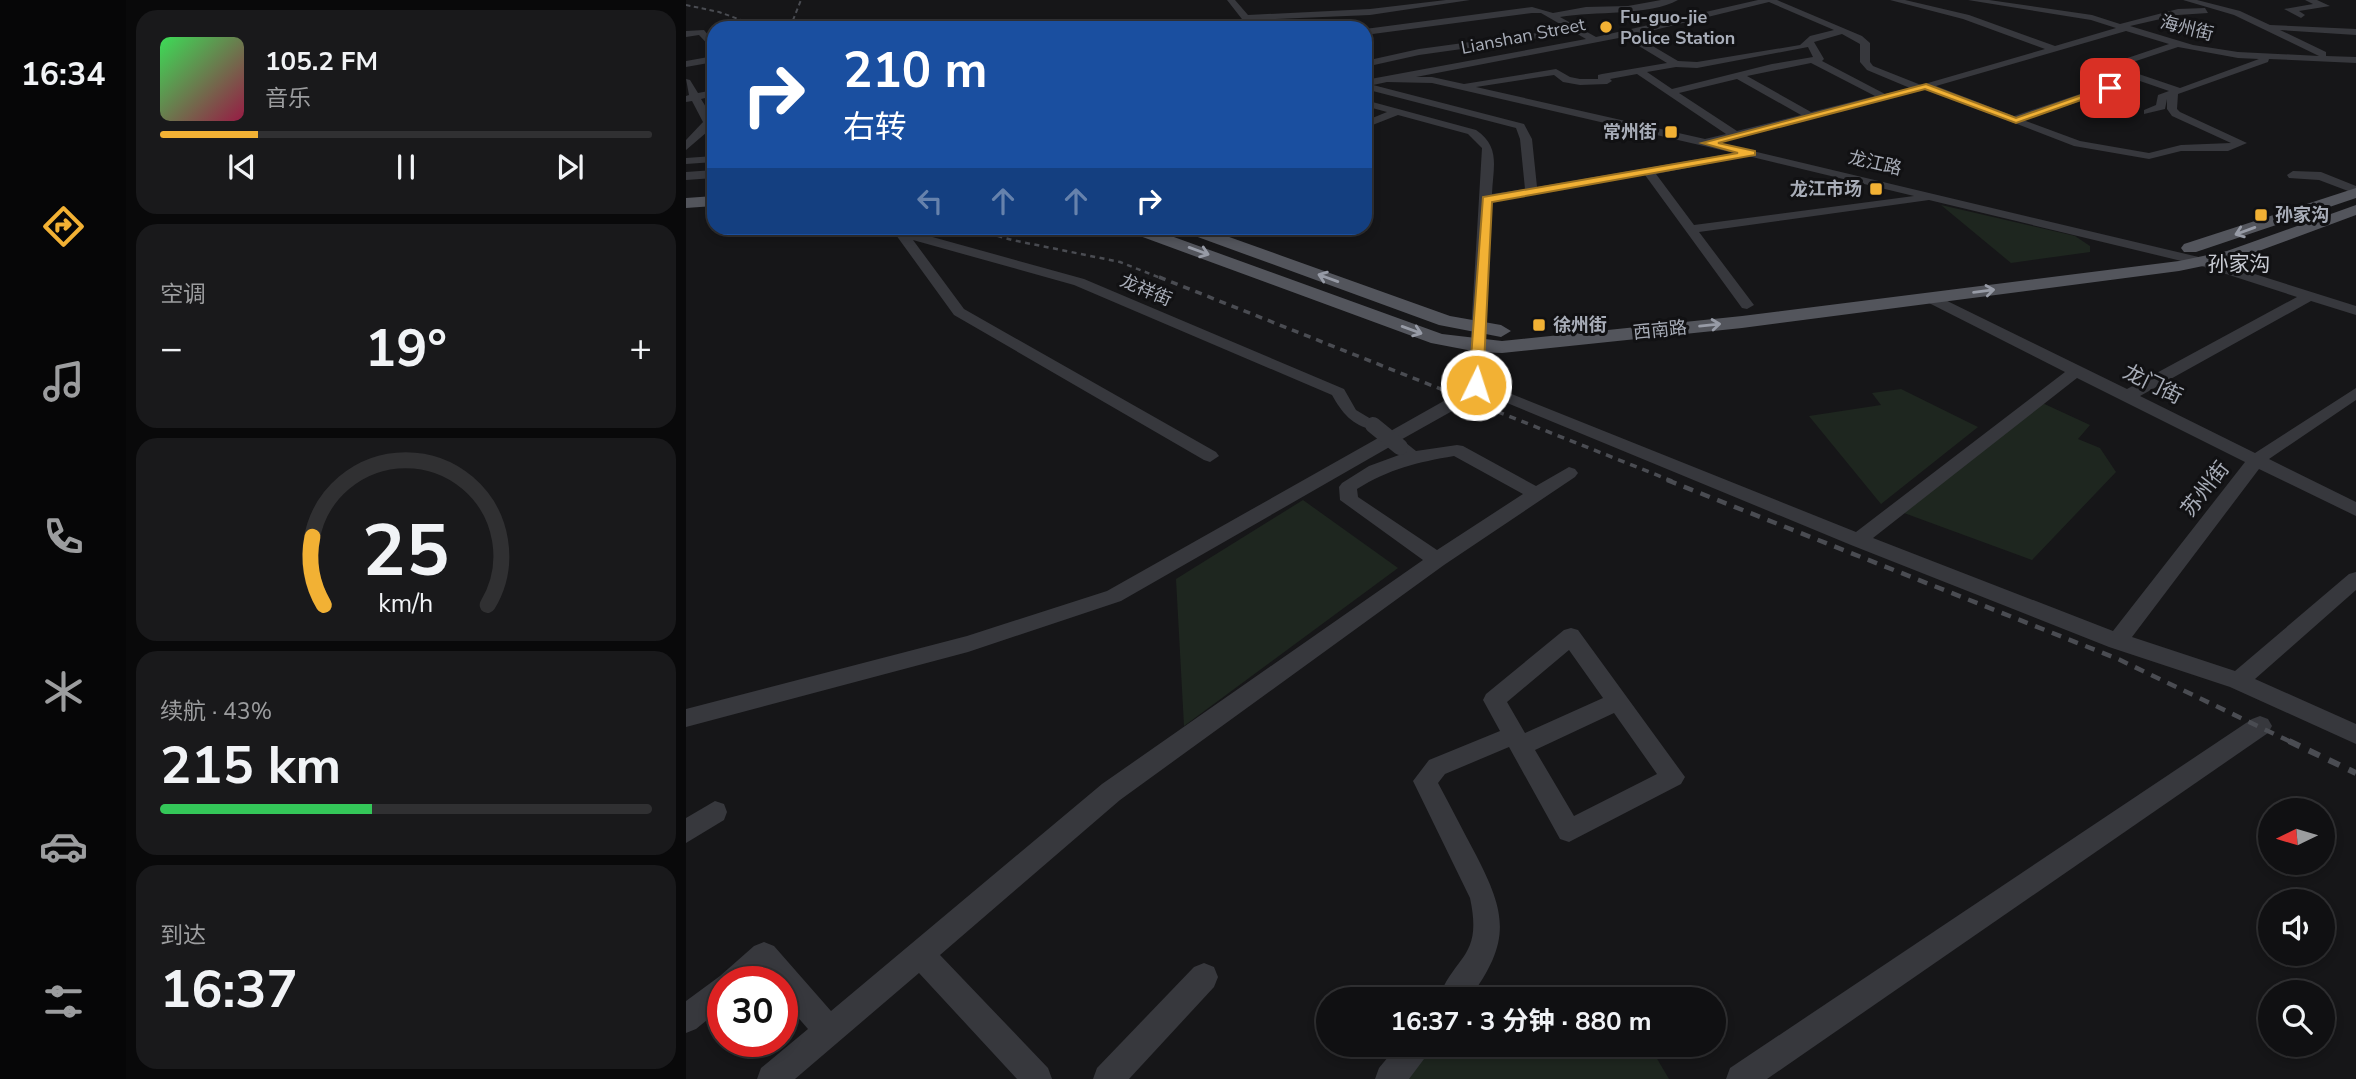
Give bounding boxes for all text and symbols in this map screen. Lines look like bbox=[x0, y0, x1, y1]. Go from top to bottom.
place label: Fu-guo-jie Police Station bbox=[1620, 5, 1735, 50]
street label: 海州街 bbox=[2158, 10, 2216, 46]
street label: Lianshan Street bbox=[1459, 12, 1588, 60]
marker: Fu-guo-jie Police Station bbox=[1598, 19, 1614, 35]
text: 210 m bbox=[843, 37, 987, 104]
text: 105.2 FM bbox=[265, 44, 378, 79]
icon: right bbox=[728, 49, 819, 140]
text: 16:34 bbox=[21, 53, 105, 96]
pin bbox=[2080, 58, 2140, 118]
icon: arrive bbox=[2091, 69, 2129, 107]
text: 音乐 bbox=[265, 83, 311, 114]
text: 右转 bbox=[843, 106, 907, 149]
place label: 常州街 bbox=[1603, 120, 1657, 144]
marker: 常州街 bbox=[1663, 124, 1679, 140]
street label: 龙江路 bbox=[1846, 145, 1904, 181]
icon: previous bbox=[223, 148, 261, 186]
icon: pause bbox=[387, 148, 425, 186]
icon: next bbox=[551, 148, 589, 186]
place label: 龙江市场 bbox=[1790, 177, 1862, 201]
marker: 龙江市场 bbox=[1868, 181, 1884, 197]
icon: left bbox=[911, 182, 949, 220]
icon: ahead bbox=[984, 182, 1022, 220]
icon: ahead bbox=[1057, 182, 1095, 220]
icon: right bbox=[1130, 182, 1168, 220]
icon: directions bbox=[39, 202, 88, 251]
place label: 孙家沟 bbox=[2275, 203, 2329, 227]
marker: 孙家沟 bbox=[2253, 207, 2269, 223]
one-way arrow bbox=[2235, 226, 2257, 239]
one-way arrow bbox=[1187, 246, 1209, 258]
district label: 孙家沟 bbox=[2208, 250, 2271, 278]
street label: 龙祥街 bbox=[1116, 268, 1176, 312]
one-way arrow bbox=[1317, 271, 1339, 283]
text: 空调 bbox=[160, 279, 206, 310]
one-way arrow bbox=[1972, 285, 1995, 298]
text: 19° bbox=[365, 313, 447, 384]
place label: 徐州街 bbox=[1553, 313, 1607, 337]
street label: 西南路 bbox=[1632, 315, 1688, 345]
marker: 徐州街 bbox=[1531, 317, 1547, 333]
one-way arrow bbox=[1698, 319, 1721, 332]
text: − bbox=[160, 323, 183, 374]
text: + bbox=[629, 323, 652, 374]
one-way arrow bbox=[1401, 324, 1423, 337]
position arrow bbox=[1439, 348, 1513, 422]
icon: music bbox=[39, 357, 88, 406]
street label: 龙门街 bbox=[2119, 358, 2187, 410]
street label: 苏州街 bbox=[2175, 456, 2235, 522]
text: 25 bbox=[362, 502, 450, 602]
icon: phone bbox=[39, 512, 88, 561]
text: km/h bbox=[378, 587, 434, 621]
icon: climate bbox=[39, 667, 88, 716]
text: 续航 · 43% bbox=[160, 696, 272, 727]
text: 215 km bbox=[160, 730, 341, 801]
north arrow bbox=[2258, 798, 2334, 875]
map controls bbox=[2258, 798, 2335, 1057]
icon: car bbox=[39, 822, 88, 871]
button: sound bbox=[2258, 889, 2335, 966]
text: 到达 bbox=[160, 920, 206, 951]
text: 16:37 bbox=[160, 954, 298, 1025]
speed limit sign: 30 bbox=[707, 966, 798, 1057]
icon: filters bbox=[39, 977, 88, 1026]
button: search bbox=[2258, 980, 2335, 1057]
text: 16:37 · 3 分钟 · 880 m bbox=[1390, 1004, 1652, 1039]

